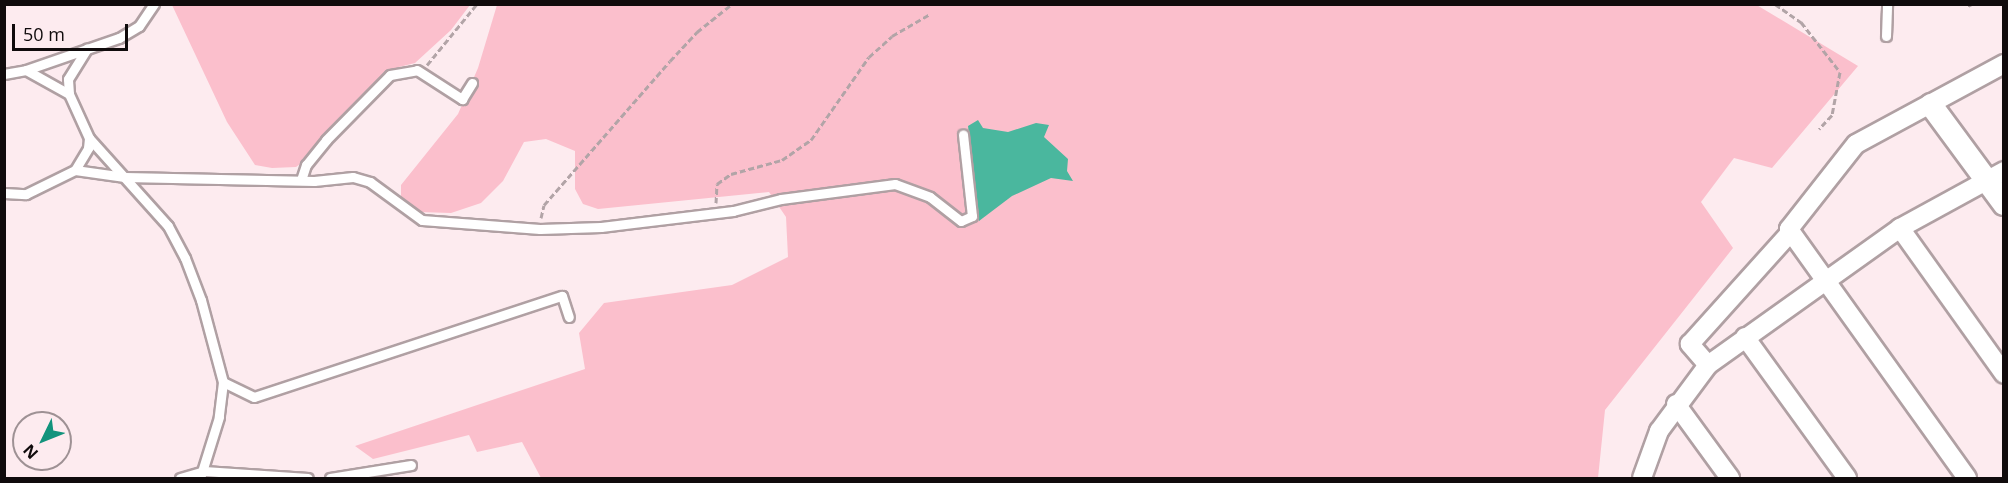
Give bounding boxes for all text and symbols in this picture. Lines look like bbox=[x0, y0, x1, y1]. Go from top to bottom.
scale bar bbox=[15, 12, 130, 50]
text: 50 m bbox=[23, 22, 65, 46]
north arrow bbox=[12, 411, 72, 471]
text: N bbox=[18, 440, 43, 464]

